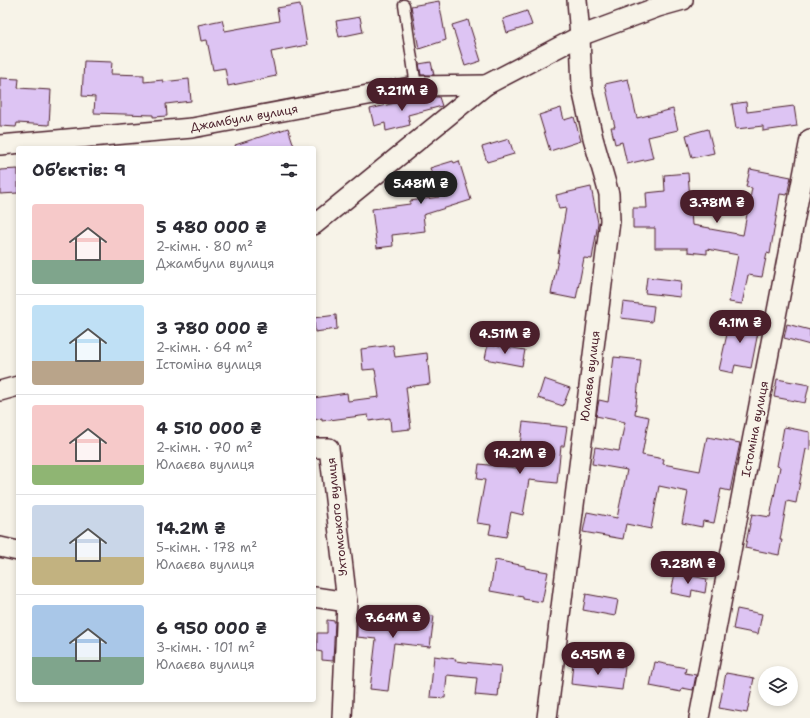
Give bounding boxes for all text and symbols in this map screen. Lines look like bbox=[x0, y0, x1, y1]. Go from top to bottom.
pin: 7.21M ₴ bbox=[365, 78, 439, 112]
text: 7.21M ₴ bbox=[376, 82, 428, 99]
street label: Джамбули вулиця bbox=[189, 101, 299, 135]
text: Об’єктів: 9 bbox=[32, 159, 126, 181]
icon: filters bbox=[278, 159, 300, 181]
pin: 5.48M ₴ bbox=[384, 171, 458, 205]
text: 5.48M ₴ bbox=[393, 175, 449, 192]
pin: 3.78M ₴ bbox=[680, 190, 754, 224]
text: 3.78M ₴ bbox=[689, 194, 745, 211]
text: 5 480 000 ₴ bbox=[156, 216, 267, 238]
icon: home bbox=[64, 220, 112, 268]
text: 2-кімн. · 80 m² bbox=[156, 238, 253, 255]
text: Джамбули вулиця bbox=[156, 255, 274, 272]
pin: 4.1M ₴ bbox=[707, 310, 773, 344]
text: 4.1M ₴ bbox=[718, 314, 762, 331]
text: 3 780 000 ₴ bbox=[156, 317, 268, 339]
icon: home bbox=[64, 321, 112, 369]
pin: 4.51M ₴ bbox=[468, 321, 542, 355]
text: 4.51M ₴ bbox=[479, 325, 531, 342]
street label: Юлаєва вулиця bbox=[577, 330, 603, 422]
text: 2-кімн. · 64 m² bbox=[156, 339, 253, 356]
text: Істоміна вулиця bbox=[156, 356, 262, 373]
street label: Істоміна вулиця bbox=[738, 379, 772, 479]
text: 4 510 000 ₴ bbox=[156, 417, 262, 439]
icon: home bbox=[64, 421, 112, 469]
text: 2-кімн. · 70 m² bbox=[156, 439, 253, 456]
pin: 14.2M ₴ bbox=[483, 441, 557, 475]
text: 14.2M ₴ bbox=[493, 445, 547, 462]
text: Юлаєва вулиця bbox=[156, 456, 255, 473]
street label: Ухтомського вулиця bbox=[323, 457, 351, 577]
text: 14.2M ₴ bbox=[156, 517, 226, 539]
icon: home bbox=[64, 521, 112, 569]
text: 5-кімн. · 178 m² bbox=[156, 539, 257, 556]
pin: 7.28M ₴ bbox=[651, 551, 725, 585]
text: 7.28M ₴ bbox=[660, 555, 716, 572]
text: Юлаєва вулиця bbox=[156, 556, 255, 573]
pin: 7.64M ₴ bbox=[356, 605, 430, 639]
text: 7.64M ₴ bbox=[365, 609, 421, 626]
text: 6 950 000 ₴ bbox=[156, 617, 267, 639]
icon: home bbox=[64, 621, 112, 669]
text: 3-кімн. · 101 m² bbox=[156, 639, 255, 656]
pin: 6.95M ₴ bbox=[561, 642, 635, 676]
text: 6.95M ₴ bbox=[571, 646, 625, 663]
text: Юлаєва вулиця bbox=[156, 656, 255, 673]
map controls bbox=[758, 666, 798, 706]
button: layers bbox=[758, 666, 798, 706]

